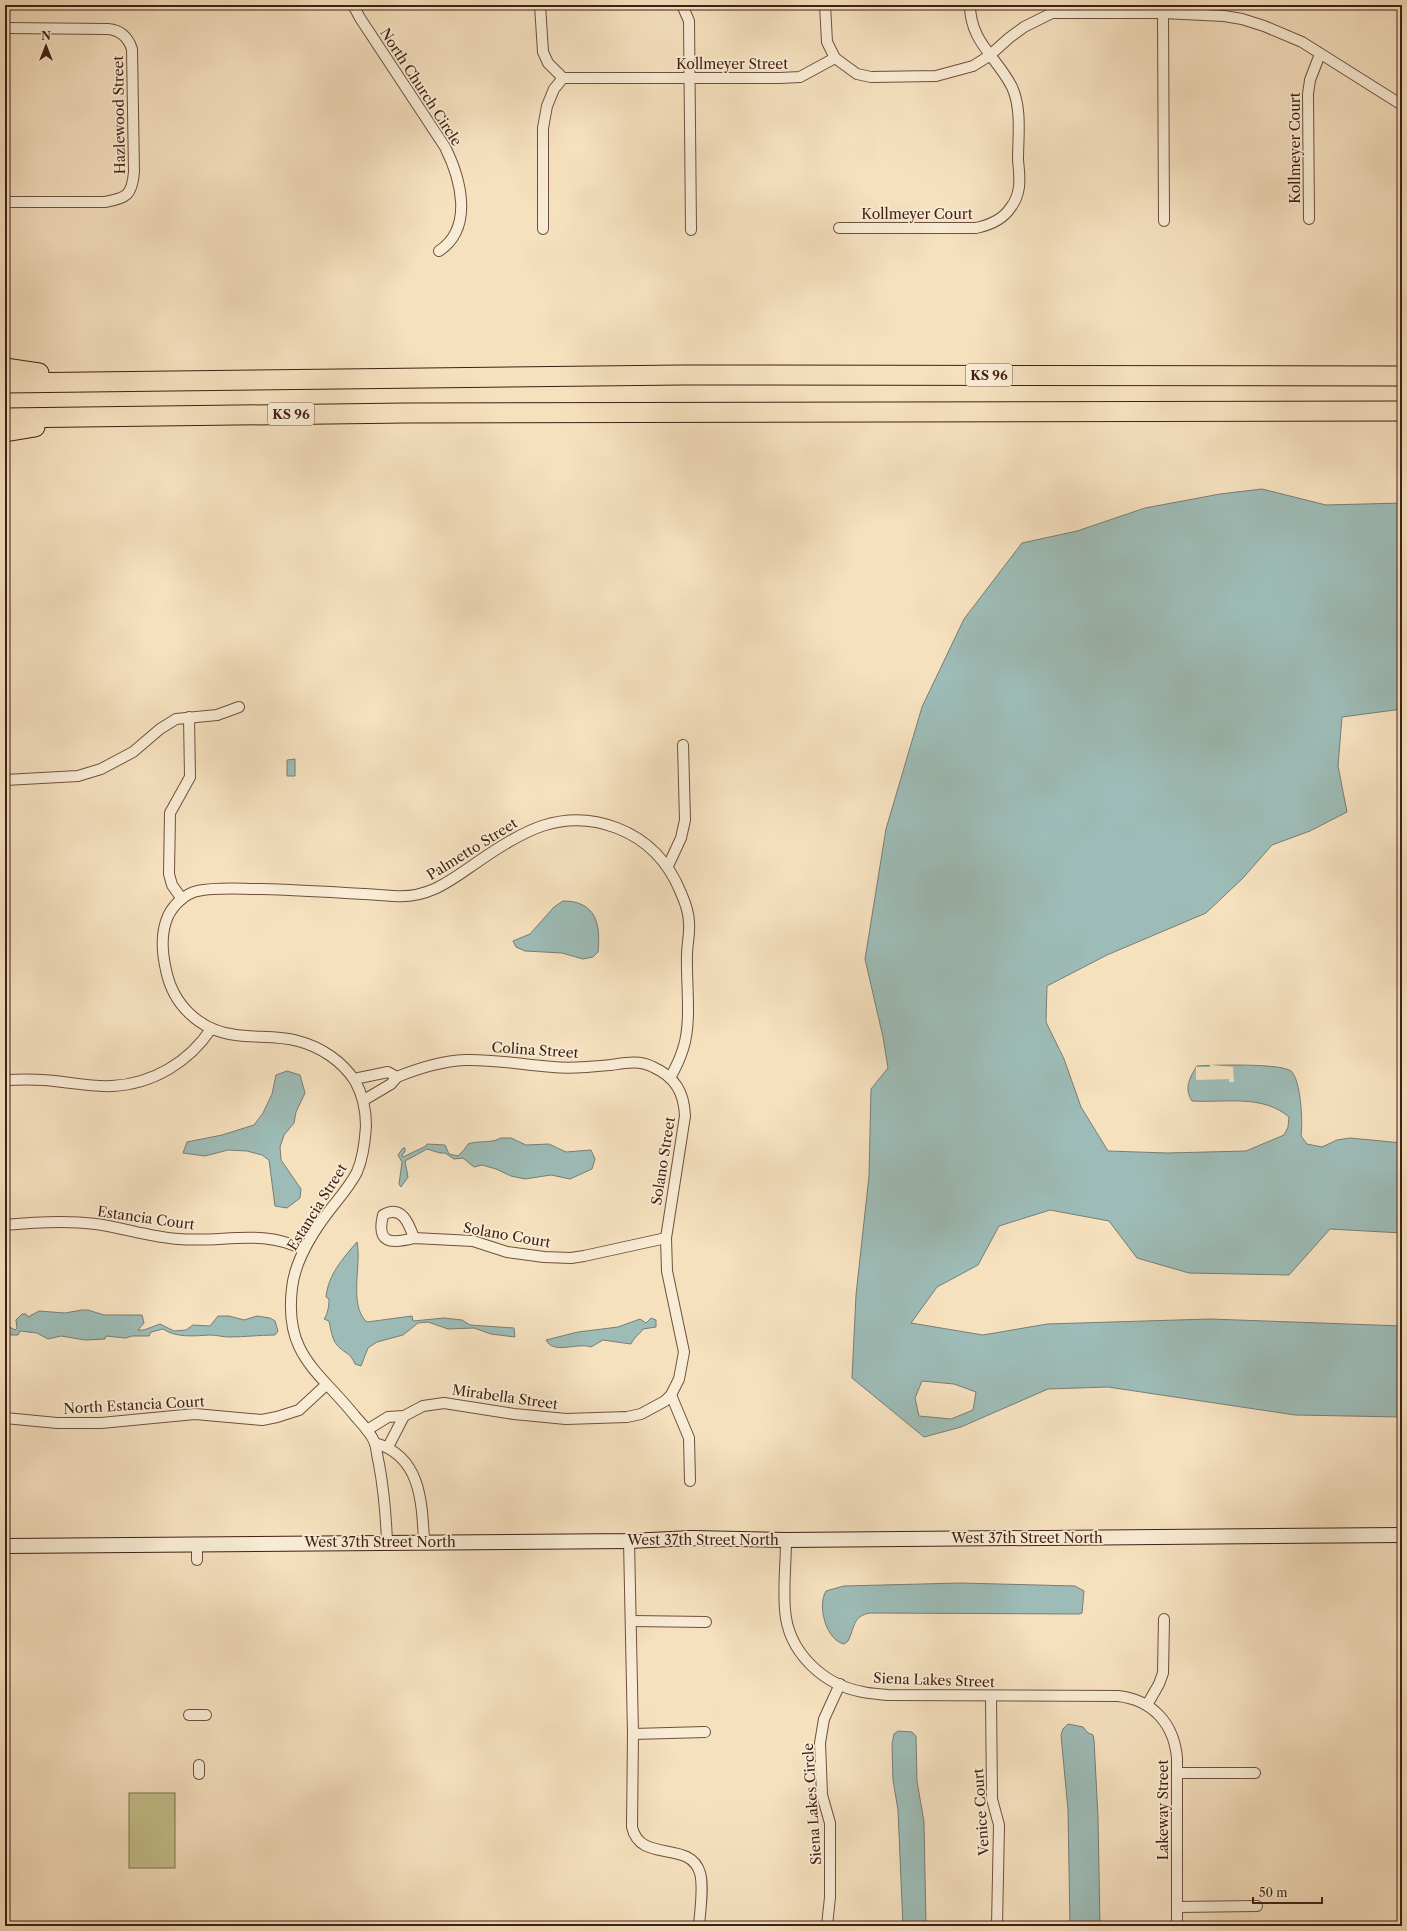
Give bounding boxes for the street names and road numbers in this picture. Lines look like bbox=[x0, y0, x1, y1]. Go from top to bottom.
street label: North Church Circle bbox=[376, 25, 466, 149]
street label: Kollmeyer Street bbox=[676, 55, 788, 73]
street label: Hazlewood Street bbox=[109, 56, 129, 174]
street label: Kollmeyer Court bbox=[1286, 92, 1304, 204]
street label: Kollmeyer Court bbox=[861, 205, 973, 223]
road number: KS 96 bbox=[966, 364, 1012, 386]
road number: KS 96 bbox=[268, 403, 314, 425]
street label: Palmetto Street bbox=[423, 814, 521, 884]
street label: Colina Street bbox=[491, 1038, 579, 1062]
street label: Solano Street bbox=[647, 1115, 679, 1206]
street label: Estancia Street bbox=[283, 1160, 351, 1254]
street label: Estancia Court bbox=[96, 1202, 196, 1234]
street label: Solano Court bbox=[462, 1218, 552, 1252]
street label: Mirabella Street bbox=[451, 1381, 559, 1413]
street label: North Estancia Court bbox=[63, 1392, 205, 1418]
street label: West 37th Street North bbox=[950, 1529, 1103, 1547]
street label: West 37th Street North bbox=[626, 1531, 779, 1549]
street label: West 37th Street North bbox=[303, 1533, 456, 1551]
street label: Siena Lakes Street bbox=[873, 1669, 995, 1691]
street label: Siena Lakes Circle bbox=[799, 1742, 825, 1866]
street label: Lakeway Street bbox=[1154, 1760, 1172, 1860]
street label: Venice Court bbox=[969, 1768, 993, 1857]

